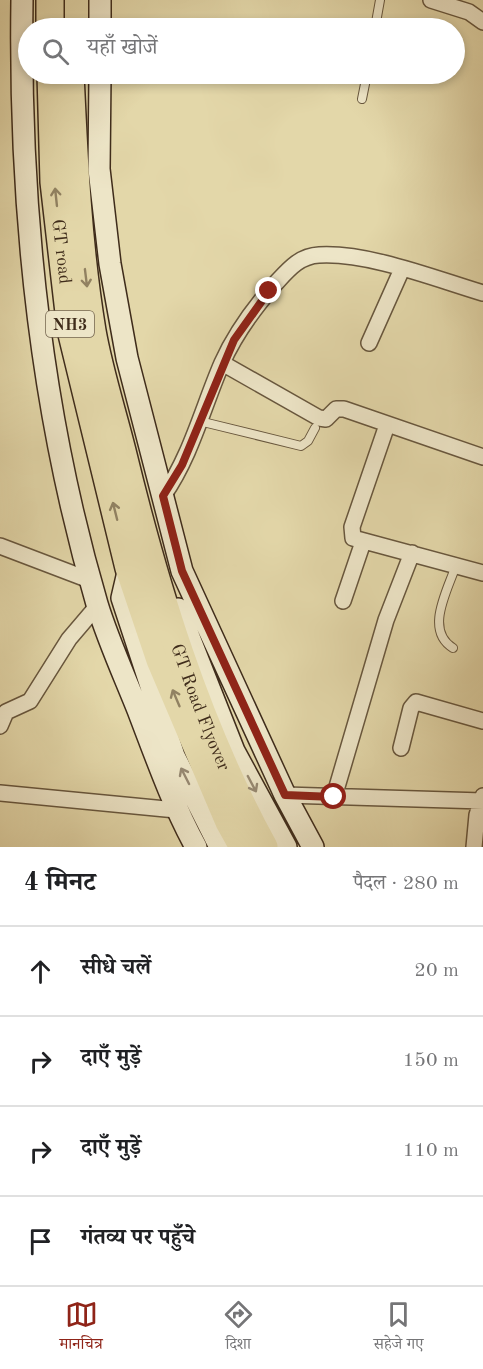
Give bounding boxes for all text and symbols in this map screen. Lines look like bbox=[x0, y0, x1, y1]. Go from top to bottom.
search box bbox=[18, 18, 465, 84]
icon: search bbox=[39, 35, 72, 68]
text: यहाँ खोजें bbox=[87, 37, 158, 59]
one-way arrow bbox=[50, 187, 61, 207]
street label: GT road bbox=[48, 218, 74, 285]
one-way arrow bbox=[81, 268, 92, 288]
route end bbox=[255, 277, 281, 303]
road number: NH3 bbox=[46, 311, 94, 337]
one-way arrow bbox=[109, 502, 121, 521]
street label: GT Road Flyover bbox=[167, 642, 233, 774]
one-way arrow bbox=[170, 689, 181, 708]
one-way arrow bbox=[178, 767, 190, 785]
one-way arrow bbox=[246, 775, 258, 792]
route start bbox=[320, 783, 346, 809]
text: 4 मिनट bbox=[24, 870, 96, 896]
text: पैदल · 280 m bbox=[353, 874, 459, 894]
icon: ahead bbox=[24, 955, 57, 988]
text: सीधे चलें bbox=[81, 957, 151, 979]
text: 20 m bbox=[414, 961, 459, 981]
icon: right bbox=[24, 1045, 57, 1078]
text: दाएँ मुड़ें bbox=[81, 1047, 141, 1069]
text: 150 m bbox=[403, 1051, 459, 1071]
icon: right bbox=[24, 1135, 57, 1168]
text: दाएँ मुड़ें bbox=[81, 1137, 141, 1159]
text: 110 m bbox=[403, 1141, 459, 1161]
icon: arrive bbox=[24, 1225, 57, 1258]
text: गंतव्य पर पहुँचे bbox=[81, 1227, 195, 1249]
tab: मानचित्र bbox=[59, 1298, 103, 1359]
tab: दिशा bbox=[222, 1298, 255, 1359]
tab: सहेजे गए bbox=[374, 1298, 424, 1359]

